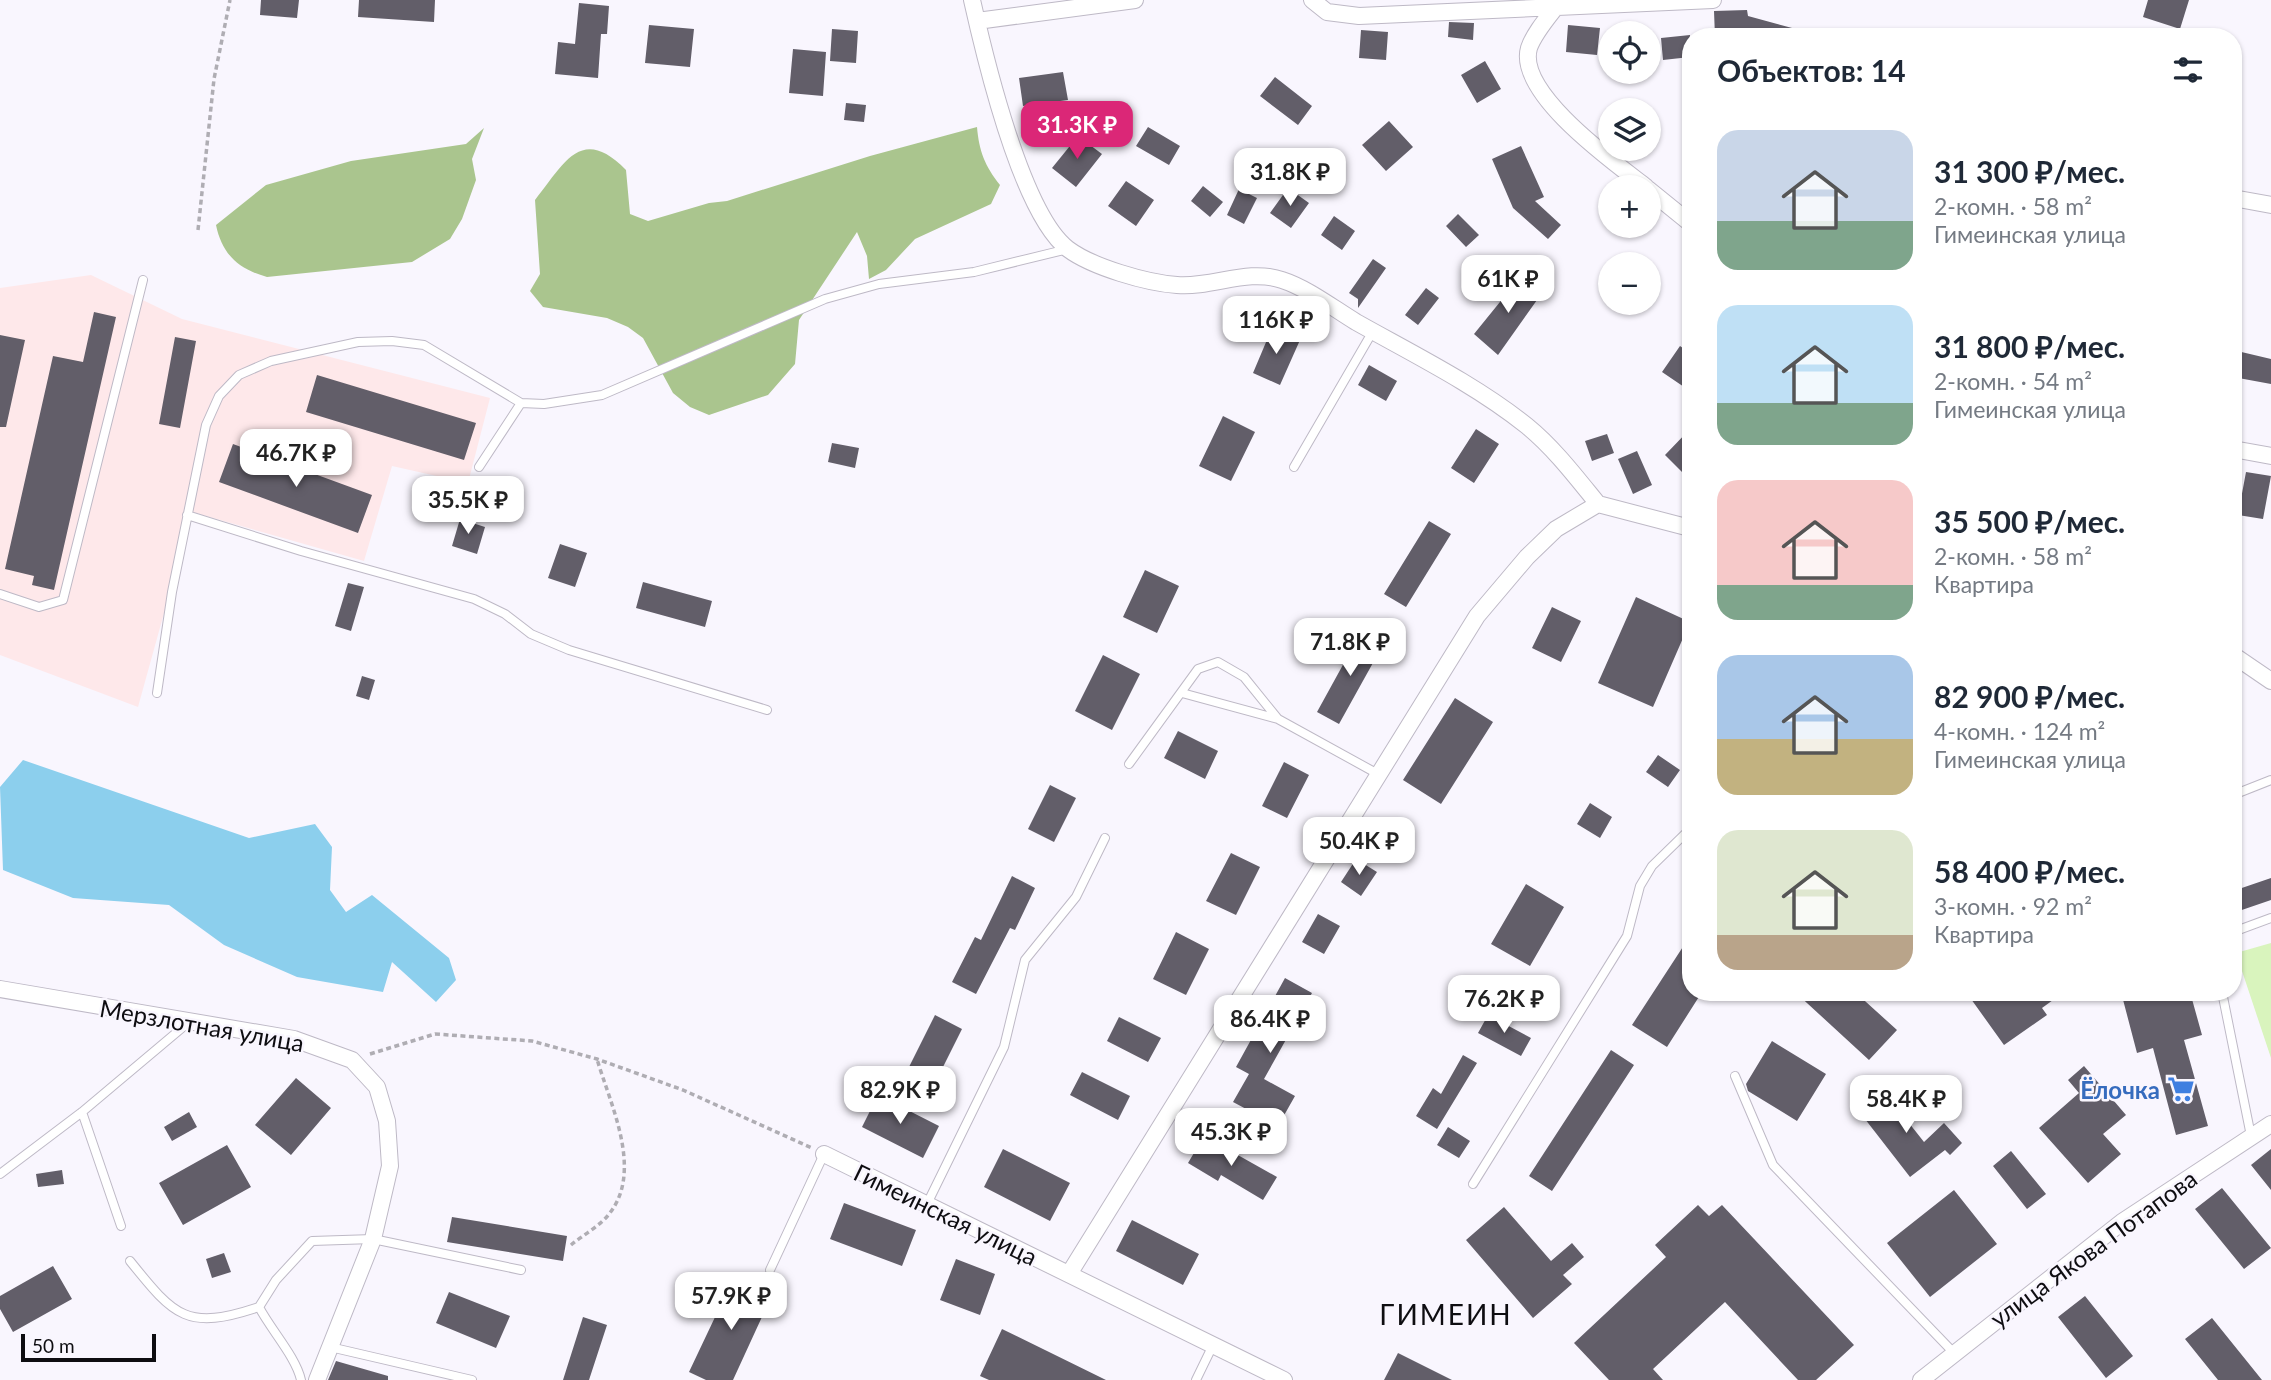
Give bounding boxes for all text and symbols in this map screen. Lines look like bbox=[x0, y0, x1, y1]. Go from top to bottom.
map controls bbox=[1598, 21, 1661, 315]
button: locate bbox=[1598, 21, 1661, 84]
icon: filters bbox=[2169, 51, 2207, 89]
text: Объектов: 14 bbox=[1717, 52, 1906, 88]
button: layers bbox=[1598, 98, 1661, 161]
pin: 31.3K ₽ bbox=[1012, 102, 1142, 161]
text: 31.3K ₽ bbox=[1037, 110, 1117, 138]
pin: 31.8K ₽ bbox=[1225, 148, 1355, 208]
text: 31 300 ₽/мес. bbox=[1934, 153, 2125, 189]
text: 31.8K ₽ bbox=[1250, 157, 1330, 185]
icon: home bbox=[1773, 158, 1857, 242]
button: + bbox=[1598, 175, 1661, 238]
text: 2-комн. · 58 m² bbox=[1934, 192, 2092, 220]
text: Гимеинская улица bbox=[1934, 220, 2126, 248]
button: − bbox=[1598, 252, 1661, 315]
pin: 61K ₽ bbox=[1459, 256, 1557, 315]
text: 61K ₽ bbox=[1477, 264, 1539, 292]
pin: 116K ₽ bbox=[1219, 296, 1333, 356]
text: 116K ₽ bbox=[1239, 305, 1313, 333]
text: 31 800 ₽/мес. bbox=[1934, 328, 2125, 364]
icon: home bbox=[1773, 333, 1857, 417]
text: 2-комн. · 54 m² bbox=[1934, 367, 2092, 395]
text: Гимеинская улица bbox=[1934, 395, 2126, 423]
pin: 46.7K ₽ bbox=[231, 430, 361, 489]
text: 46.7K ₽ bbox=[256, 438, 336, 466]
pin: 35.5K ₽ bbox=[403, 476, 533, 536]
text: 35.5K ₽ bbox=[428, 485, 508, 513]
text: 35 500 ₽/мес. bbox=[1934, 503, 2125, 539]
icon: home bbox=[1773, 508, 1857, 592]
text: 2-комн. · 58 m² bbox=[1934, 542, 2092, 570]
text: Квартира bbox=[1934, 570, 2034, 598]
pin: 71.8K ₽ bbox=[1285, 618, 1415, 678]
text: 71.8K ₽ bbox=[1310, 627, 1390, 655]
text: 82 900 ₽/мес. bbox=[1934, 678, 2125, 714]
icon: home bbox=[1773, 683, 1857, 767]
text: 4-комн. · 124 m² bbox=[1934, 717, 2105, 745]
text: Гимеинская улица bbox=[1934, 745, 2126, 773]
pin: 50.4K ₽ bbox=[1294, 818, 1424, 877]
text: 50.4K ₽ bbox=[1319, 826, 1399, 854]
text: 58 400 ₽/мес. bbox=[1934, 853, 2125, 889]
icon: home bbox=[1773, 858, 1857, 942]
text: 3-комн. · 92 m² bbox=[1934, 892, 2092, 920]
text: Квартира bbox=[1934, 920, 2034, 948]
pin: 76.2K ₽ bbox=[1439, 976, 1569, 1035]
text: 76.2K ₽ bbox=[1464, 984, 1544, 1012]
street label: Мерзлотная улица bbox=[98, 993, 306, 1057]
pin: 86.4K ₽ bbox=[1205, 996, 1335, 1055]
text: 86.4K ₽ bbox=[1230, 1004, 1310, 1032]
pin: 82.9K ₽ bbox=[835, 1066, 965, 1126]
supermarket icon: Ёлочка bbox=[2166, 1074, 2196, 1104]
text: 82.9K ₽ bbox=[860, 1075, 940, 1103]
place label: Ёлочка bbox=[2080, 1075, 2160, 1104]
pin: 58.4K ₽ bbox=[1841, 1076, 1971, 1135]
text: 58.4K ₽ bbox=[1866, 1084, 1946, 1112]
pin: 45.3K ₽ bbox=[1166, 1108, 1296, 1168]
text: 45.3K ₽ bbox=[1191, 1117, 1271, 1145]
street label: Гимеинская улица bbox=[850, 1157, 1042, 1271]
street label: улица Якова Потапова bbox=[1984, 1163, 2202, 1333]
pin: 57.9K ₽ bbox=[666, 1272, 796, 1332]
text: 57.9K ₽ bbox=[691, 1281, 771, 1309]
district label: ГИМЕИН bbox=[1379, 1297, 1513, 1331]
scale bar bbox=[21, 1331, 156, 1363]
text: 50 m bbox=[32, 1334, 75, 1357]

